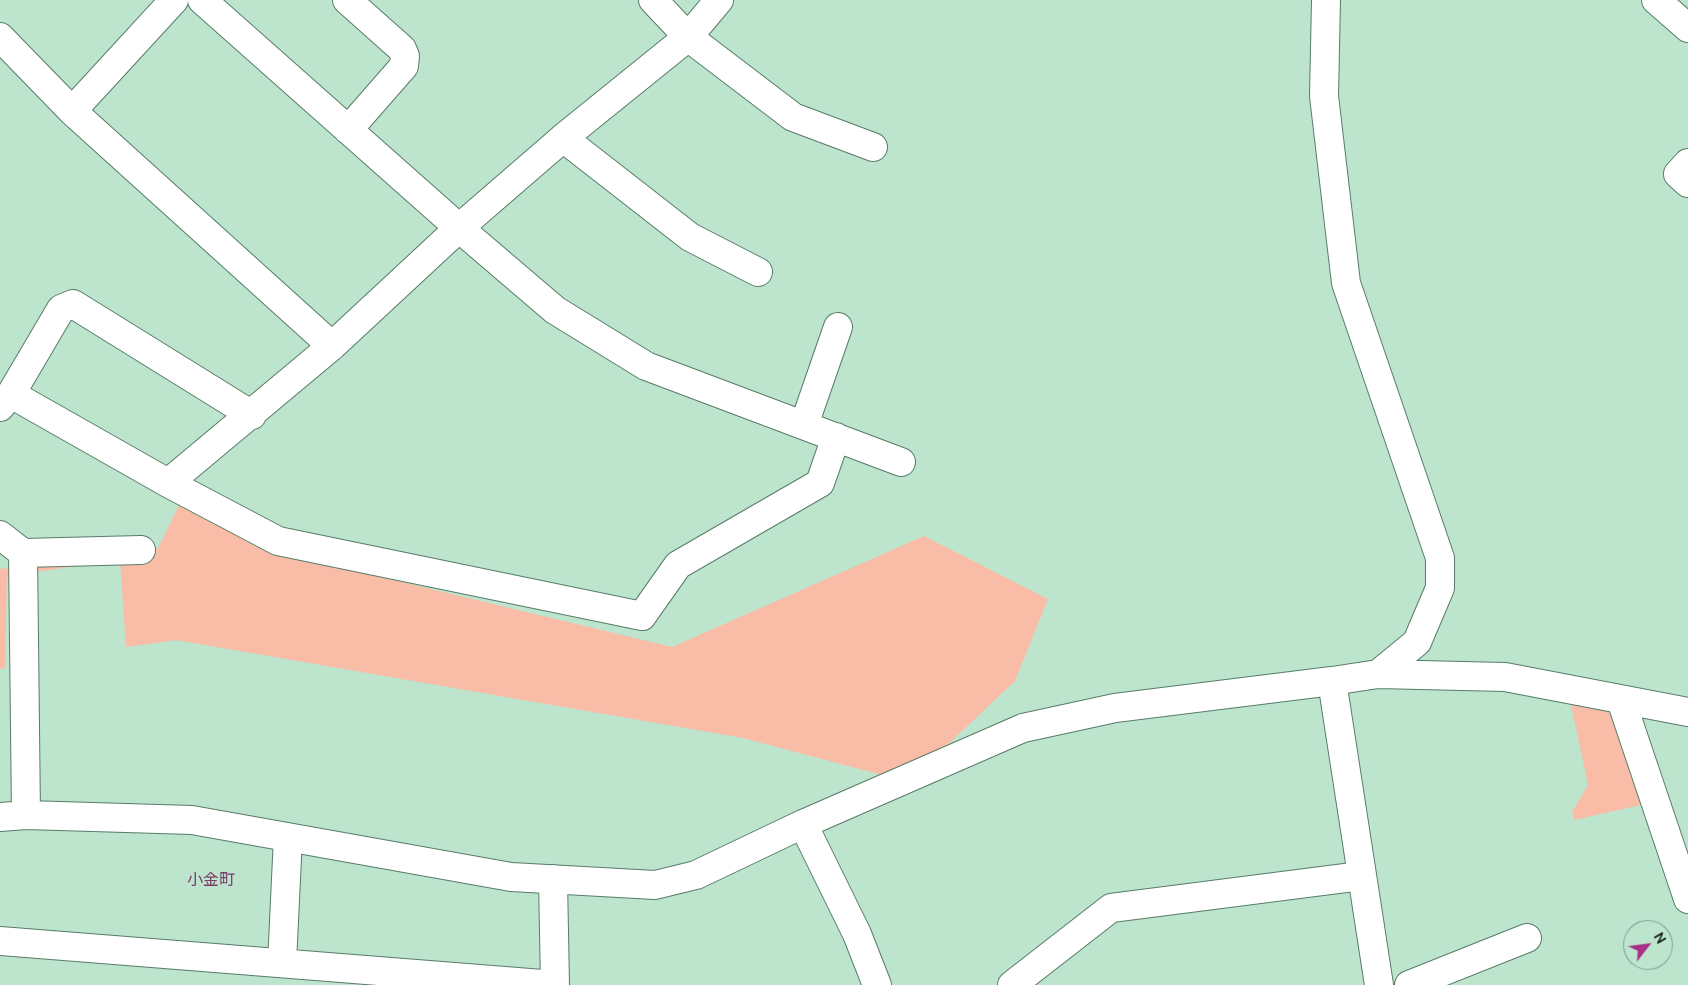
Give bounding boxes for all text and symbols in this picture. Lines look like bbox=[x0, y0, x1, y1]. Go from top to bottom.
district label: 小金町 bbox=[187, 870, 235, 890]
north arrow bbox=[1623, 920, 1673, 970]
text: N bbox=[1651, 929, 1670, 947]

